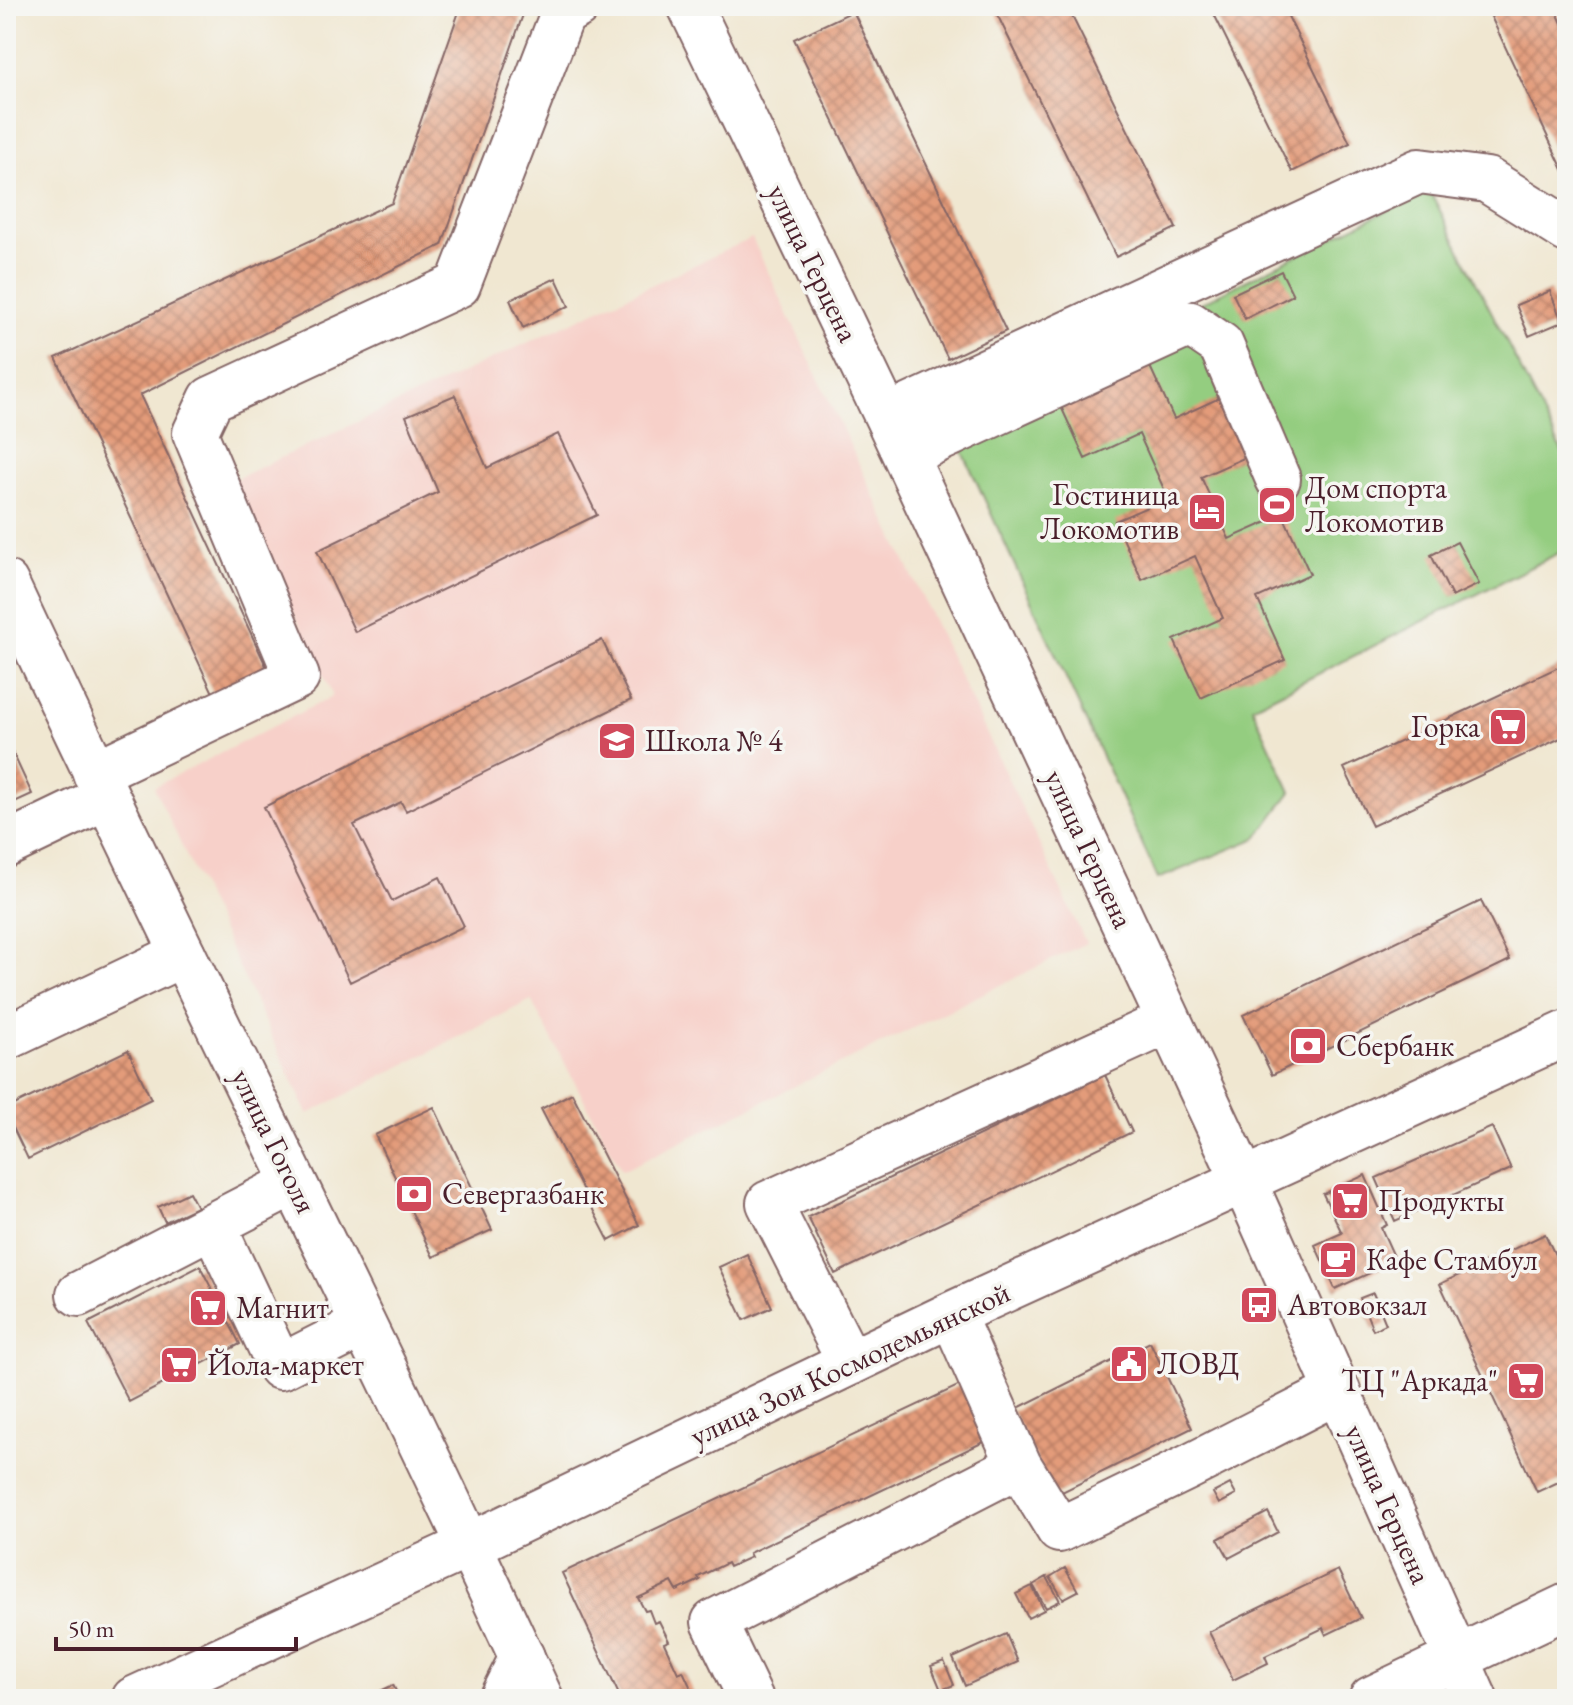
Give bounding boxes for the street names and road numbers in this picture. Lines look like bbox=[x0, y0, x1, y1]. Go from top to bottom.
street label: улица Герцена bbox=[758, 177, 868, 348]
street label: улица Герцена bbox=[1036, 763, 1143, 934]
street label: улица Гоголя bbox=[223, 1062, 326, 1220]
street label: улица Зои Космодемьянской bbox=[684, 1272, 1016, 1455]
street label: улица Герцена bbox=[1336, 1418, 1441, 1590]

